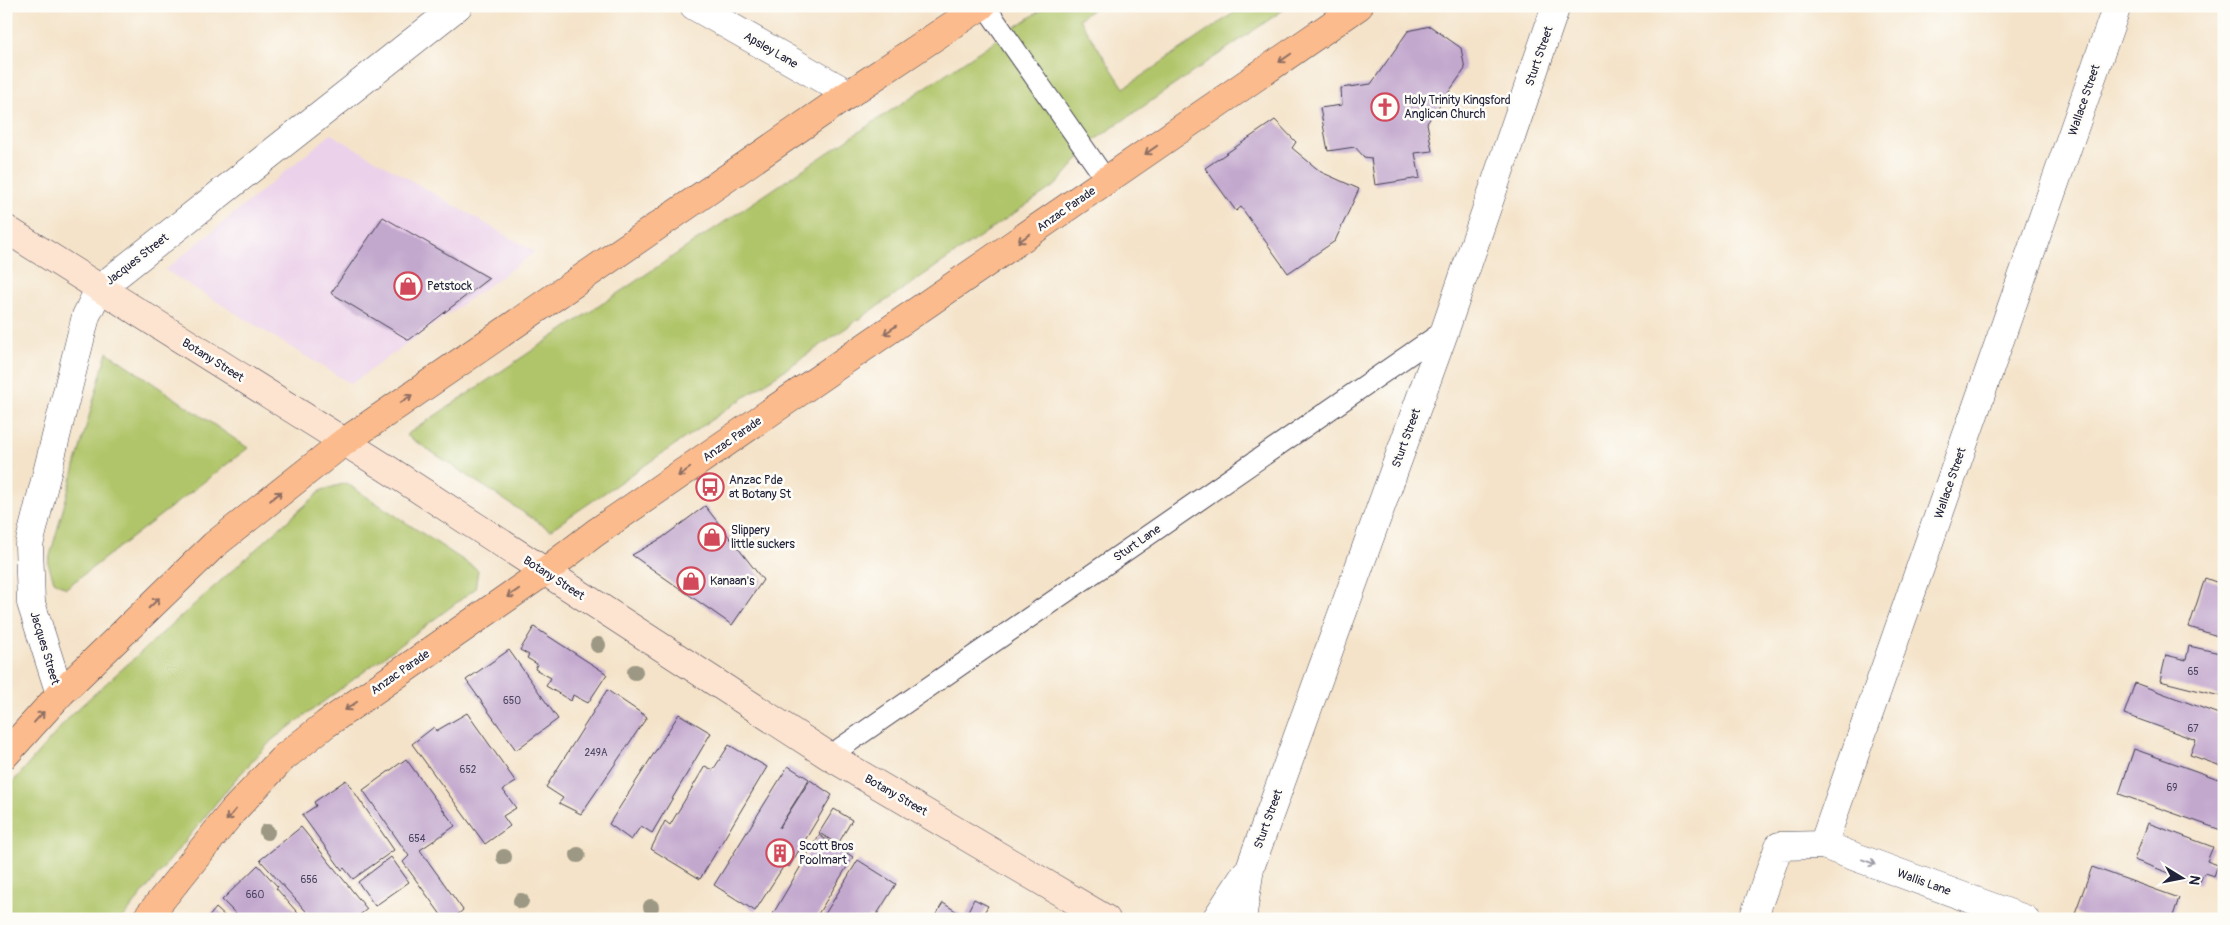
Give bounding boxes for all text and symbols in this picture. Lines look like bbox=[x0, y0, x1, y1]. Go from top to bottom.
street label: Sturt Street bbox=[1522, 24, 1557, 88]
street label: Apsley Lane bbox=[741, 29, 801, 72]
one-way arrow bbox=[1278, 53, 1292, 63]
street label: Wallace Street bbox=[2065, 62, 2104, 138]
church icon: Holy Trinity Kingsford Anglican Church bbox=[1370, 92, 1400, 122]
place label: Holy Trinity Kingsford Anglican Church bbox=[1404, 93, 1511, 122]
one-way arrow bbox=[1144, 145, 1158, 155]
street label: Anzac Parade bbox=[1034, 184, 1099, 235]
street label: Jacques Street bbox=[103, 230, 172, 289]
one-way arrow bbox=[1017, 233, 1031, 243]
shop icon: Petstock bbox=[393, 271, 423, 301]
place label: Petstock bbox=[427, 279, 472, 294]
one-way arrow bbox=[883, 325, 897, 335]
street label: Botany Street bbox=[179, 335, 247, 385]
one-way arrow bbox=[399, 394, 413, 404]
street label: Sturt Street bbox=[1389, 406, 1424, 470]
street label: Anzac Parade bbox=[700, 414, 765, 465]
street label: Wallace Street bbox=[1931, 445, 1970, 521]
one-way arrow bbox=[677, 467, 691, 477]
bus stop icon: Anzac Pde at Botany St bbox=[695, 472, 725, 502]
place label: Anzac Pde at Botany St bbox=[729, 473, 791, 502]
one-way arrow bbox=[270, 491, 283, 502]
shop icon: Slippery little suckers bbox=[697, 522, 727, 552]
street label: Sturt Lane bbox=[1111, 522, 1164, 565]
place label: Slippery little suckers bbox=[731, 523, 796, 552]
street label: Botany Street bbox=[520, 553, 587, 604]
shop icon: Kanaan's bbox=[676, 566, 706, 596]
place label: Kanaan's bbox=[710, 574, 755, 589]
one-way arrow bbox=[506, 588, 520, 598]
one-way arrow bbox=[148, 597, 160, 609]
street label: Jacques Street bbox=[26, 610, 63, 687]
street label: Anzac Parade bbox=[368, 647, 433, 698]
house number: 65 bbox=[2187, 666, 2199, 678]
house number: 650 bbox=[503, 695, 521, 707]
one-way arrow bbox=[344, 701, 358, 711]
one-way arrow bbox=[33, 711, 45, 724]
house number: 67 bbox=[2187, 723, 2199, 735]
house number: 249A bbox=[584, 747, 608, 759]
house number: 652 bbox=[460, 764, 477, 776]
street label: Botany Street bbox=[862, 771, 930, 820]
house number: 69 bbox=[2167, 782, 2177, 794]
street label: Sturt Street bbox=[1251, 787, 1286, 851]
one-way arrow bbox=[226, 808, 237, 821]
house number: 654 bbox=[408, 833, 426, 845]
building icon: Scott Bros Poolmart bbox=[765, 838, 795, 868]
place label: Scott Bros Poolmart bbox=[799, 839, 854, 868]
north arrow bbox=[2158, 852, 2208, 902]
one-way arrow bbox=[1861, 858, 1876, 867]
street label: Wallis Lane bbox=[1895, 866, 1953, 899]
house number: 656 bbox=[300, 874, 318, 886]
text: N bbox=[2185, 874, 2204, 886]
house number: 660 bbox=[246, 889, 264, 901]

